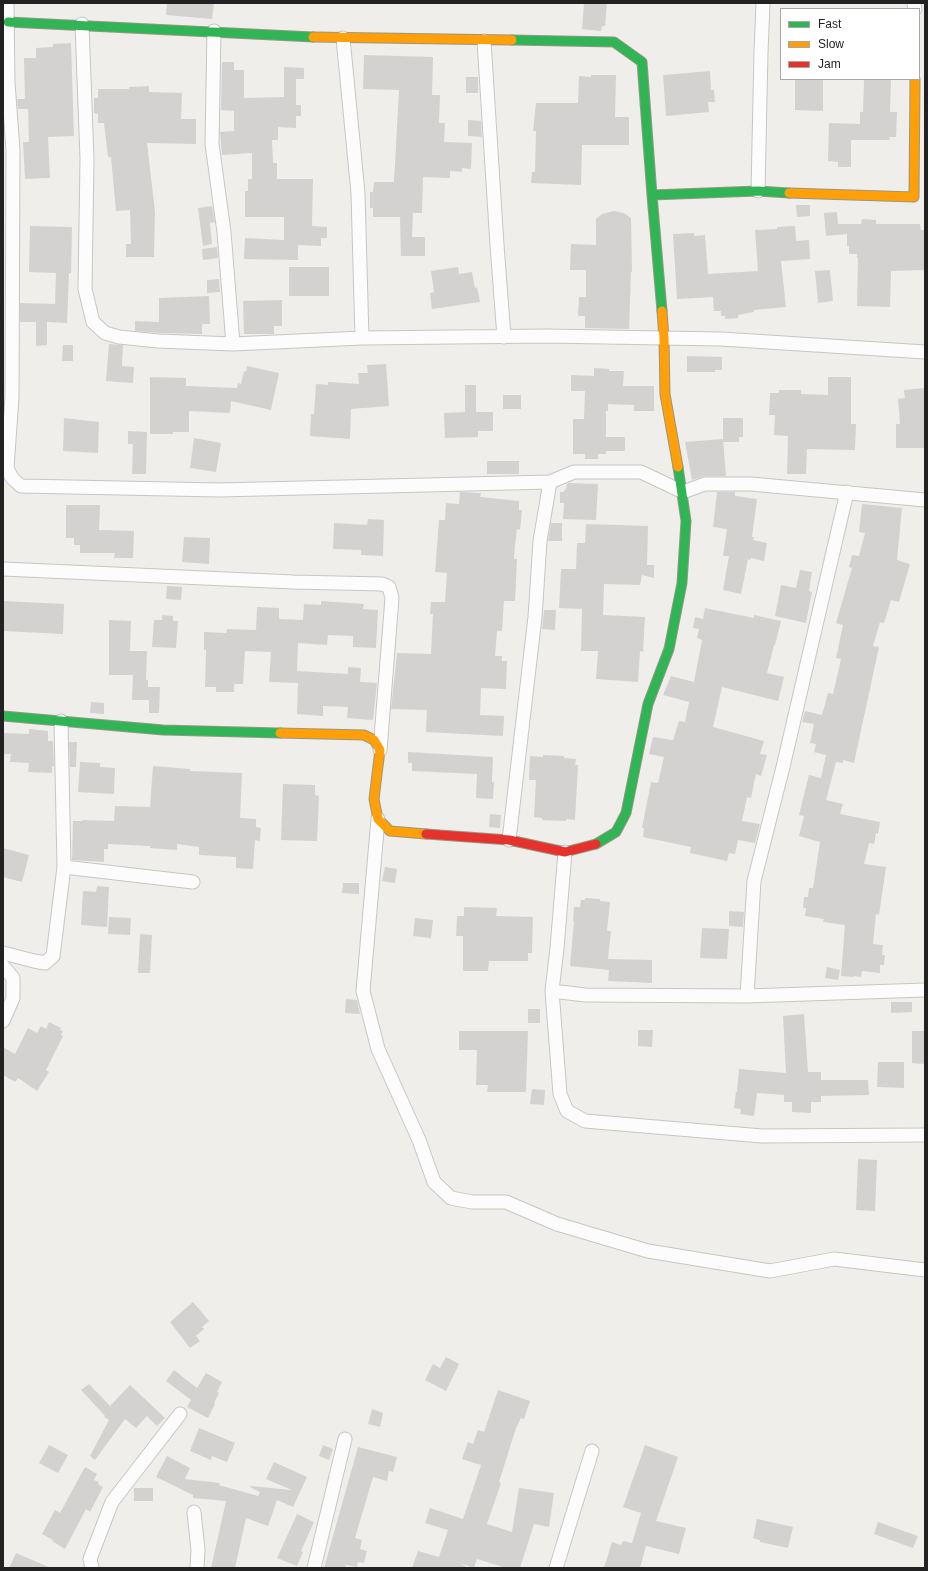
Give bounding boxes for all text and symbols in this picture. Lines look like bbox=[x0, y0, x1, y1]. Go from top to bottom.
legend bbox=[780, 8, 920, 80]
text: Fast bbox=[818, 17, 841, 31]
text: Slow bbox=[818, 37, 844, 51]
text: Jam bbox=[818, 57, 841, 71]

